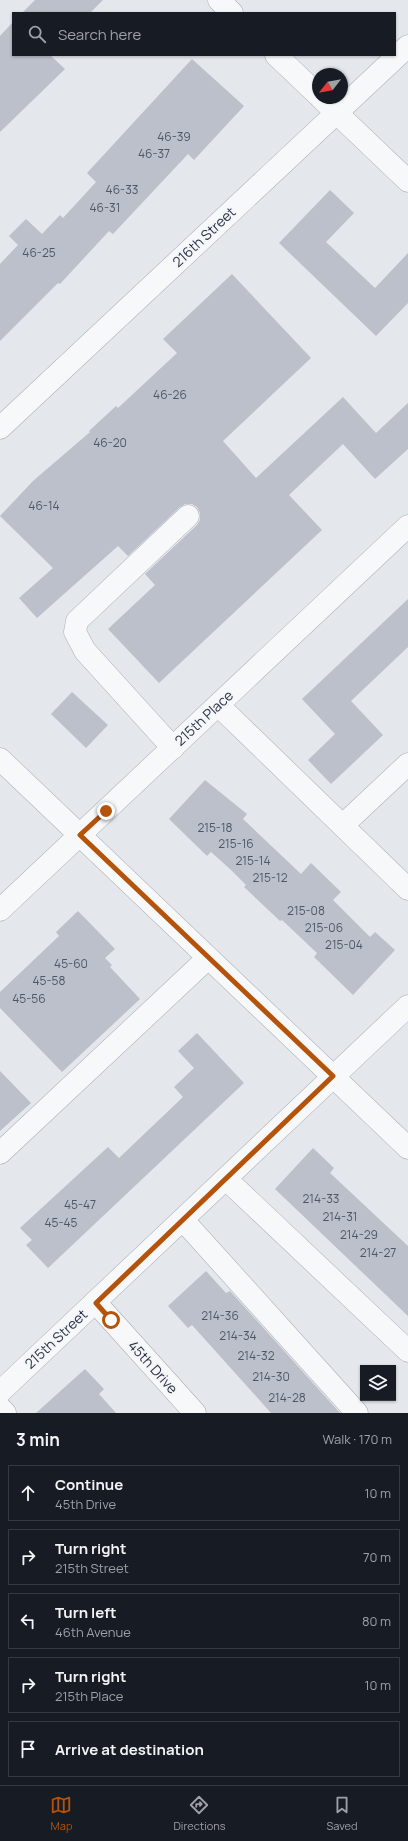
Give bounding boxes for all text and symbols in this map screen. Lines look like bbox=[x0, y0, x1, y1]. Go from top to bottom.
search box bbox=[12, 12, 396, 56]
icon: search bbox=[26, 23, 48, 45]
text: Search here bbox=[58, 24, 141, 45]
north arrow bbox=[312, 68, 348, 104]
house number: 46-39 bbox=[157, 128, 191, 145]
house number: 46-37 bbox=[138, 145, 170, 162]
house number: 46-33 bbox=[106, 181, 138, 198]
house number: 46-31 bbox=[90, 199, 120, 216]
street label: 216th Street bbox=[168, 202, 240, 271]
house number: 46-25 bbox=[22, 244, 56, 261]
house number: 46-26 bbox=[153, 386, 187, 403]
house number: 46-20 bbox=[93, 434, 127, 451]
house number: 46-14 bbox=[28, 497, 60, 514]
street label: 215th Place bbox=[170, 686, 237, 750]
route end bbox=[97, 802, 115, 820]
house number: 215-18 bbox=[197, 819, 233, 836]
house number: 215-16 bbox=[218, 835, 254, 852]
house number: 215-14 bbox=[235, 852, 271, 869]
house number: 215-12 bbox=[252, 869, 288, 886]
house number: 215-08 bbox=[287, 902, 325, 919]
house number: 215-06 bbox=[305, 919, 343, 936]
house number: 215-04 bbox=[325, 936, 363, 953]
house number: 45-60 bbox=[54, 955, 88, 972]
house number: 45-58 bbox=[33, 972, 65, 989]
house number: 45-56 bbox=[12, 990, 46, 1007]
house number: 214-33 bbox=[303, 1190, 339, 1207]
house number: 45-47 bbox=[64, 1196, 96, 1213]
house number: 214-31 bbox=[323, 1208, 357, 1225]
house number: 45-45 bbox=[44, 1214, 78, 1231]
house number: 214-29 bbox=[340, 1226, 378, 1243]
house number: 214-27 bbox=[360, 1244, 396, 1261]
street label: 215th Street bbox=[20, 1304, 91, 1373]
house number: 214-36 bbox=[201, 1307, 239, 1324]
route start bbox=[102, 1311, 120, 1329]
house number: 214-34 bbox=[219, 1327, 257, 1344]
street label: 45th Drive bbox=[124, 1336, 182, 1397]
house number: 214-32 bbox=[237, 1347, 275, 1364]
map controls bbox=[360, 1365, 396, 1401]
button: layers bbox=[360, 1365, 396, 1401]
house number: 214-30 bbox=[252, 1368, 290, 1385]
house number: 214-28 bbox=[268, 1389, 306, 1406]
text: 3 min bbox=[16, 1428, 60, 1451]
text: Walk · 170 m bbox=[322, 1430, 392, 1448]
text: Continue bbox=[55, 1474, 123, 1495]
icon: ahead bbox=[17, 1482, 39, 1504]
text: 10 m bbox=[364, 1484, 391, 1502]
text: 45th Drive bbox=[55, 1495, 116, 1513]
text: Turn right bbox=[55, 1538, 126, 1559]
icon: right bbox=[17, 1546, 39, 1568]
text: 70 m bbox=[363, 1548, 391, 1566]
text: 215th Street bbox=[55, 1559, 129, 1577]
text: Turn left bbox=[55, 1602, 117, 1623]
icon: left bbox=[17, 1610, 39, 1632]
text: 80 m bbox=[362, 1612, 391, 1630]
text: 46th Avenue bbox=[55, 1623, 131, 1641]
text: Turn right bbox=[55, 1666, 126, 1687]
icon: right bbox=[17, 1674, 39, 1696]
text: 10 m bbox=[364, 1676, 391, 1694]
text: 215th Place bbox=[55, 1687, 123, 1705]
icon: arrive bbox=[17, 1738, 39, 1760]
text: Arrive at destination bbox=[55, 1739, 204, 1760]
tab: Map bbox=[50, 1794, 72, 1833]
tab: Directions bbox=[173, 1794, 226, 1833]
tab: Saved bbox=[327, 1794, 358, 1833]

